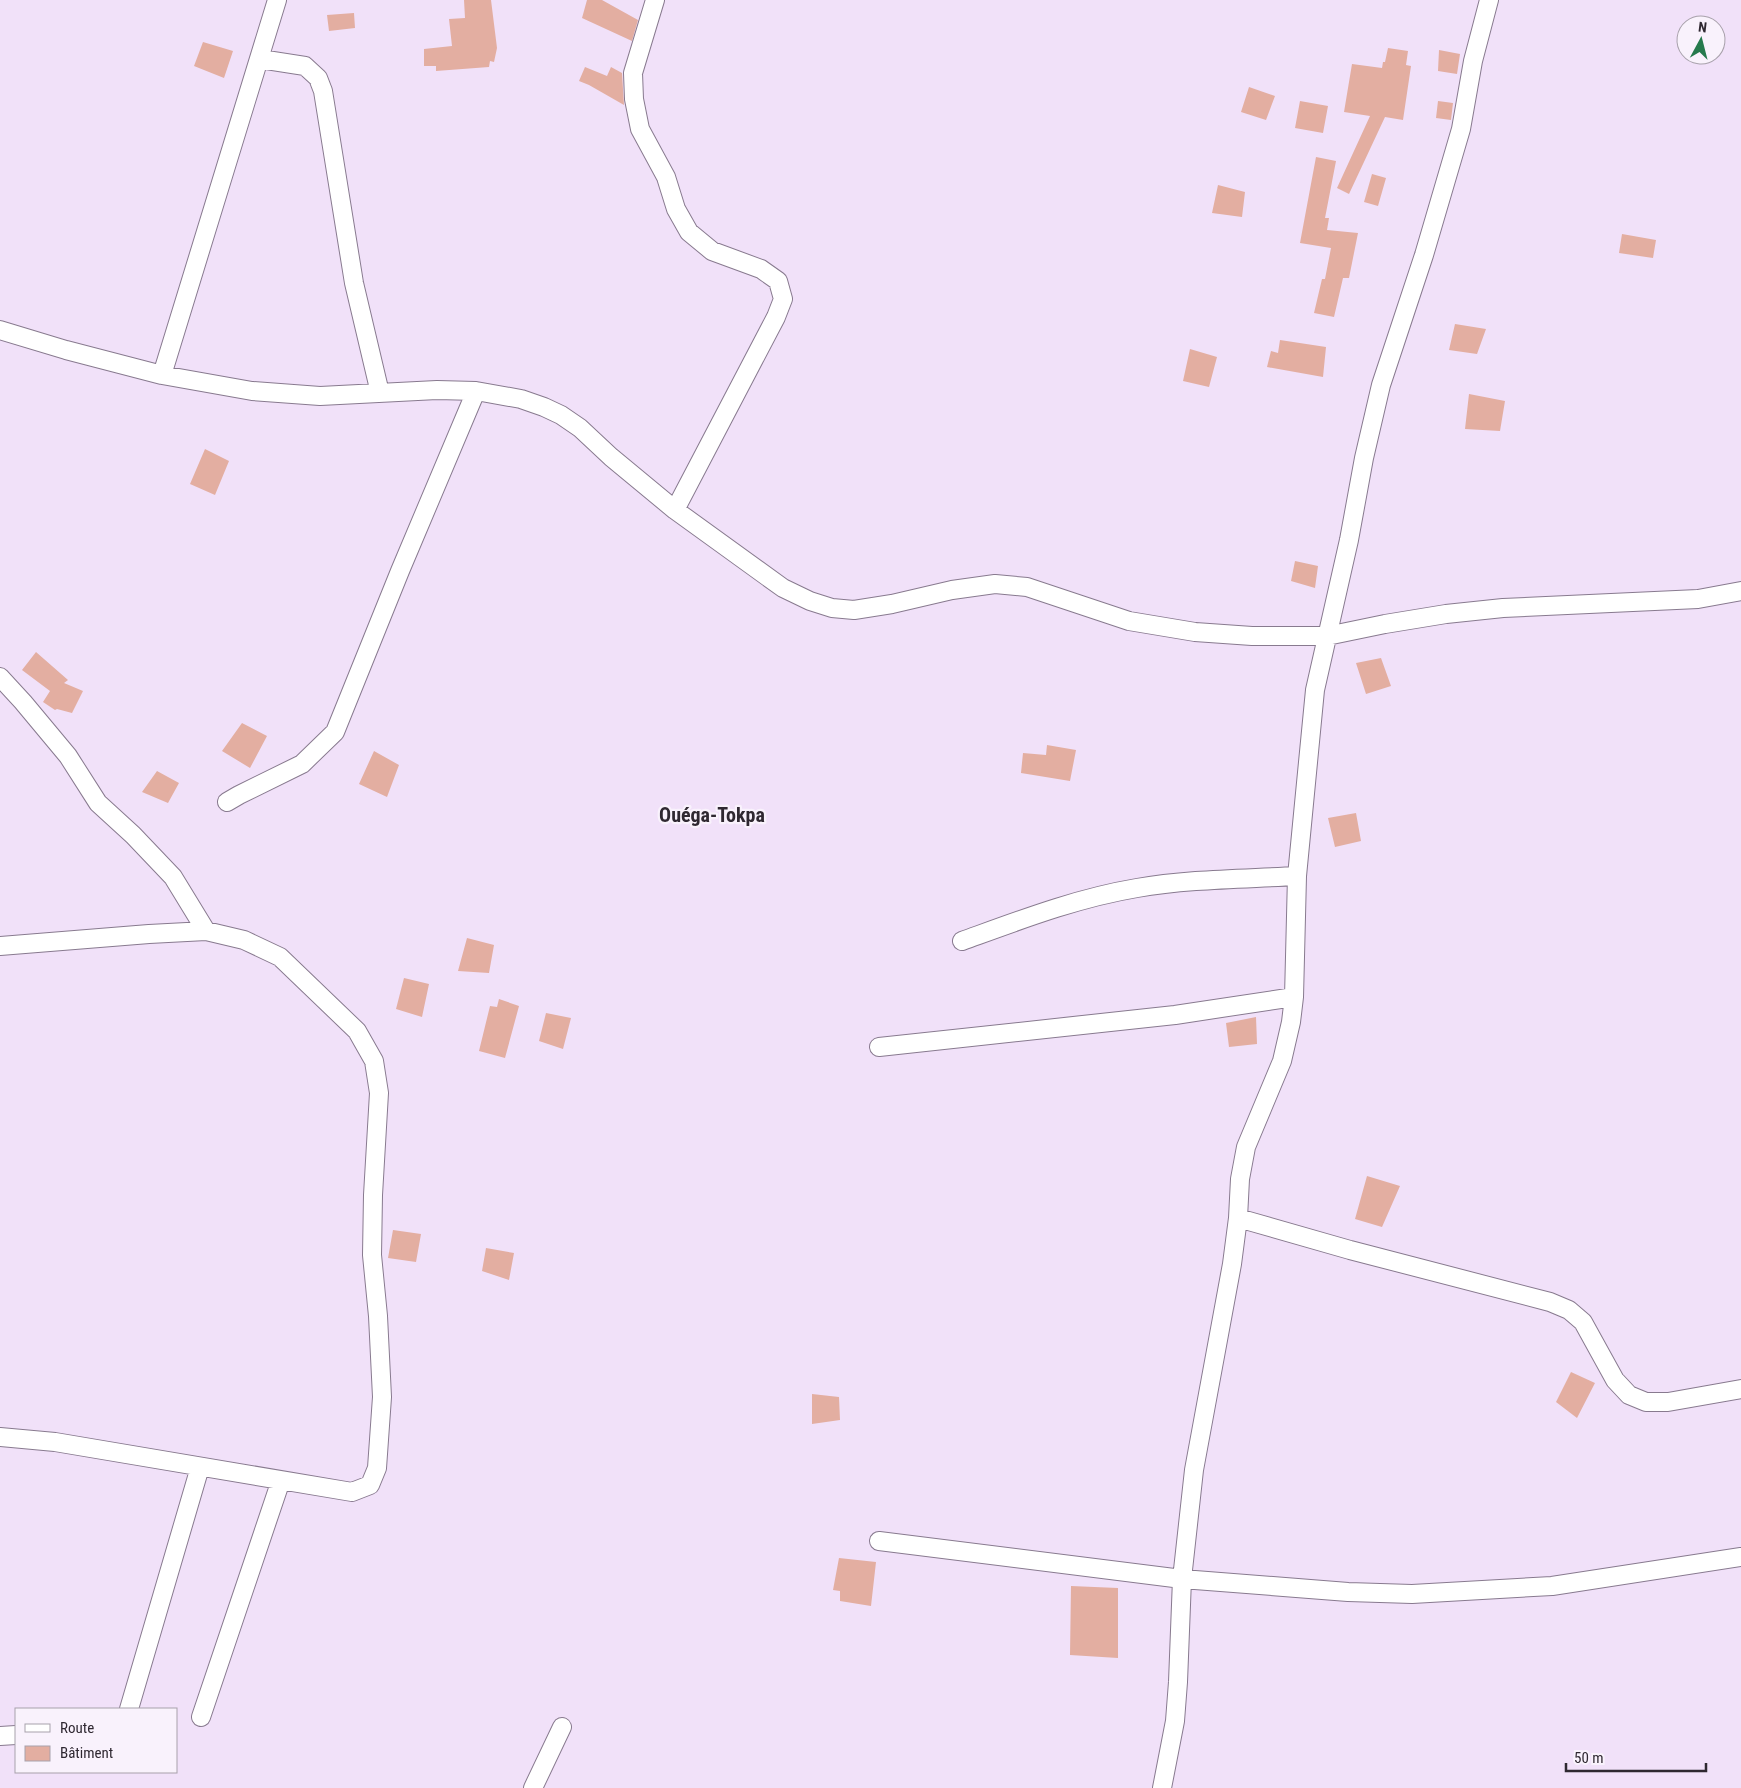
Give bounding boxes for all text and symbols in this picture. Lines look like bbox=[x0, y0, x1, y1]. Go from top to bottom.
north arrow bbox=[1676, 15, 1726, 65]
text: N bbox=[1697, 19, 1708, 36]
district label: Ouéga-Tokpa bbox=[659, 803, 765, 827]
legend bbox=[15, 1708, 178, 1773]
text: Route bbox=[60, 1719, 94, 1737]
scale bar bbox=[1566, 1740, 1706, 1772]
text: Bâtiment bbox=[60, 1744, 113, 1762]
text: 50 m bbox=[1574, 1749, 1604, 1767]

